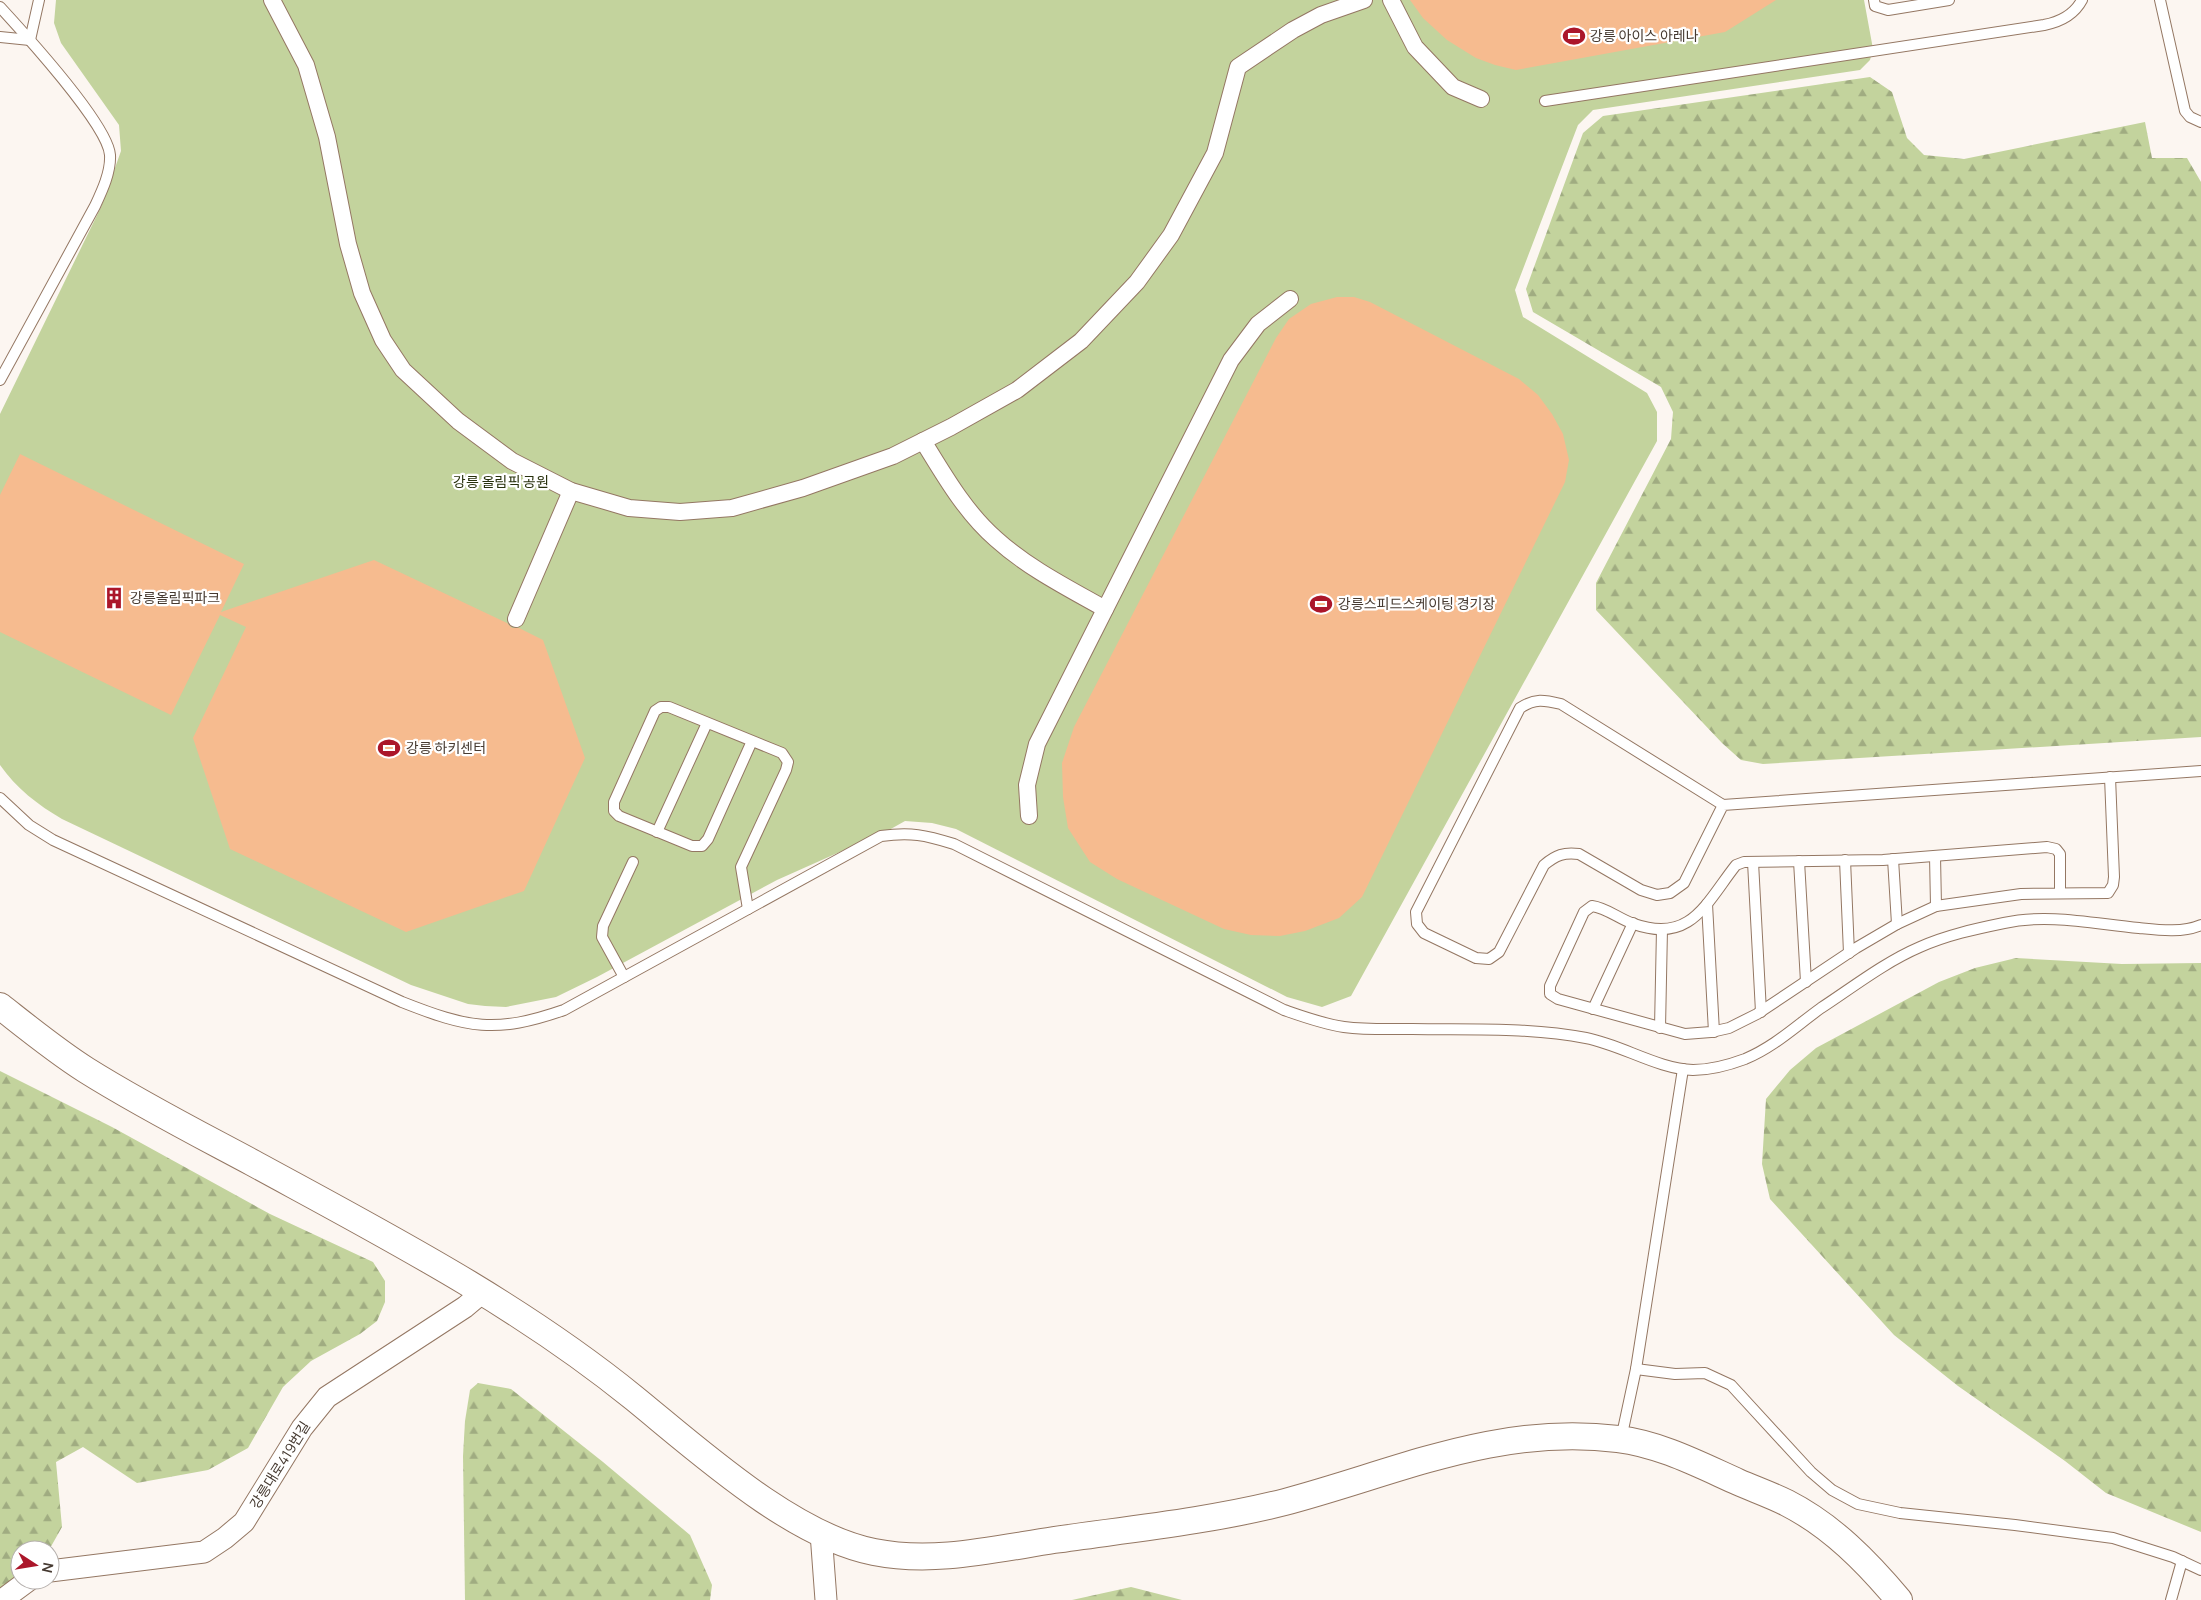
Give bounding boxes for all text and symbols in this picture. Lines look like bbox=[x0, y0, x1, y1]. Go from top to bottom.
sports icon: 강릉 아이스 아레나 bbox=[1561, 23, 1587, 49]
place label: 강릉 아이스 아레나 bbox=[1590, 26, 1699, 45]
park label: 강릉 올림픽 공원 bbox=[453, 472, 549, 491]
building icon: 강릉올림픽파크 bbox=[101, 585, 127, 611]
place label: 강릉올림픽파크 bbox=[130, 588, 220, 607]
sports icon: 강릉스피드스케이팅 경기장 bbox=[1308, 591, 1334, 617]
place label: 강릉스피드스케이팅 경기장 bbox=[1338, 594, 1495, 613]
sports icon: 강릉 하키센터 bbox=[376, 735, 402, 761]
place label: 강릉 하키센터 bbox=[406, 738, 486, 757]
street label: 강릉대로419번길 bbox=[245, 1417, 314, 1512]
north arrow bbox=[10, 1540, 60, 1590]
text: N bbox=[38, 1561, 59, 1575]

